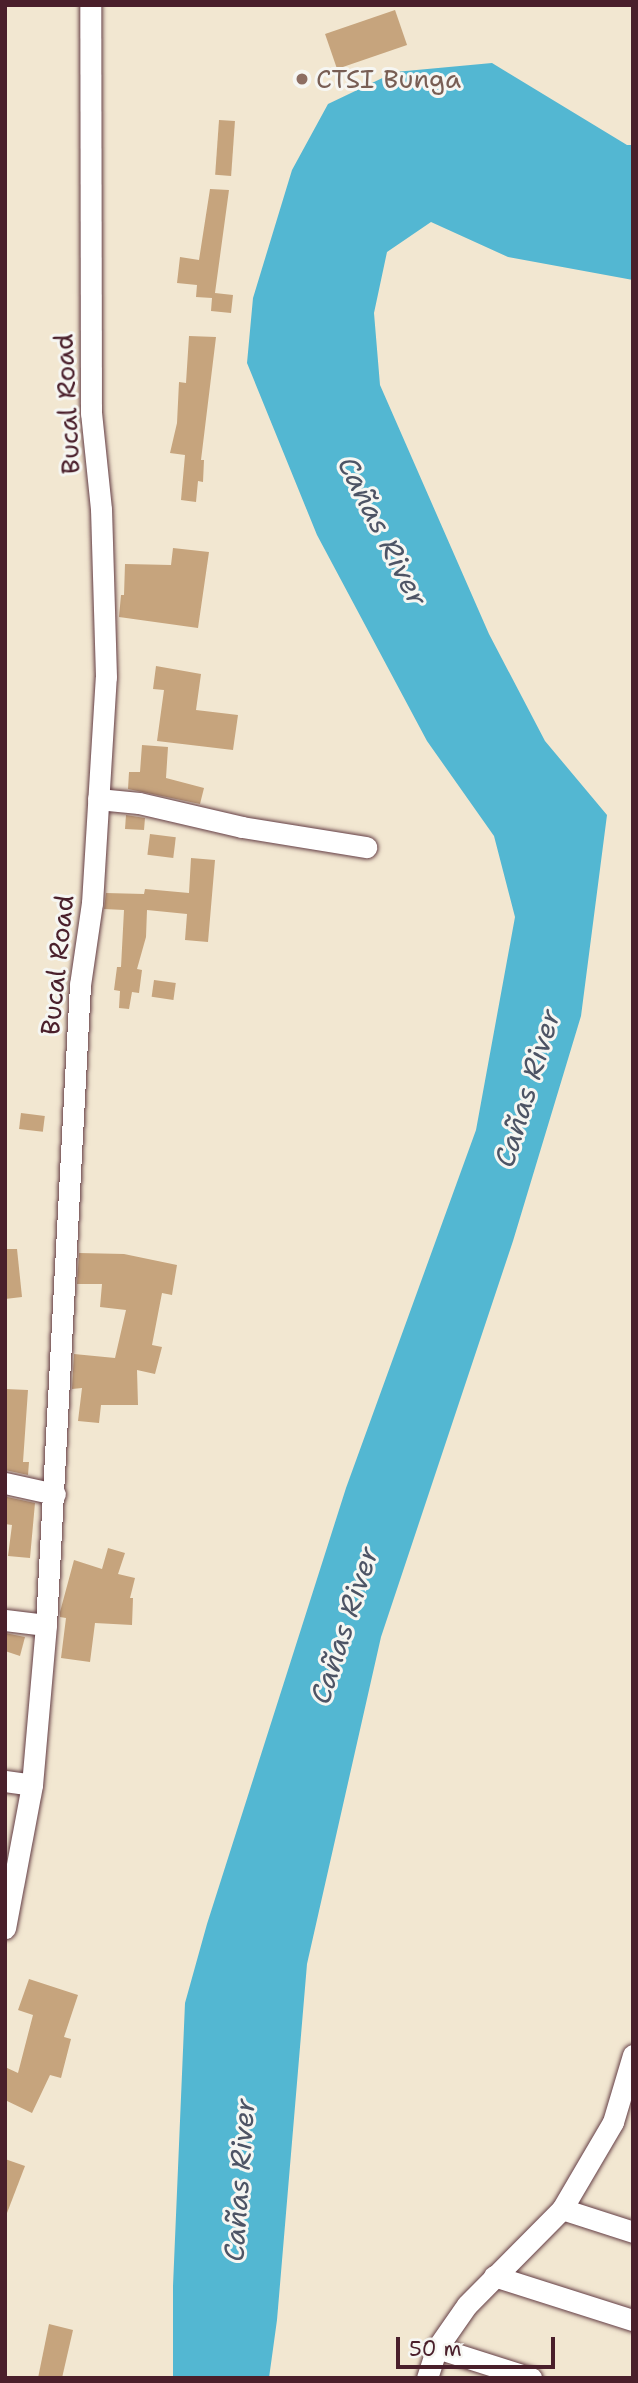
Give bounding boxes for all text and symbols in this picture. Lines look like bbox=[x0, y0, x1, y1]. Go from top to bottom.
place label: CTSI Bunga bbox=[316, 63, 461, 95]
marker: CTSI Bunga bbox=[294, 71, 310, 87]
street label: Bucal Road bbox=[48, 333, 86, 475]
water label: Cañas River bbox=[331, 451, 435, 611]
street label: Bucal Road bbox=[34, 893, 80, 1037]
water label: Cañas River bbox=[487, 1005, 567, 1171]
water label: Cañas River bbox=[303, 1542, 385, 1708]
water label: Cañas River bbox=[217, 2097, 261, 2263]
scale bar bbox=[400, 2324, 559, 2368]
text: 50 m bbox=[409, 2335, 462, 2363]

